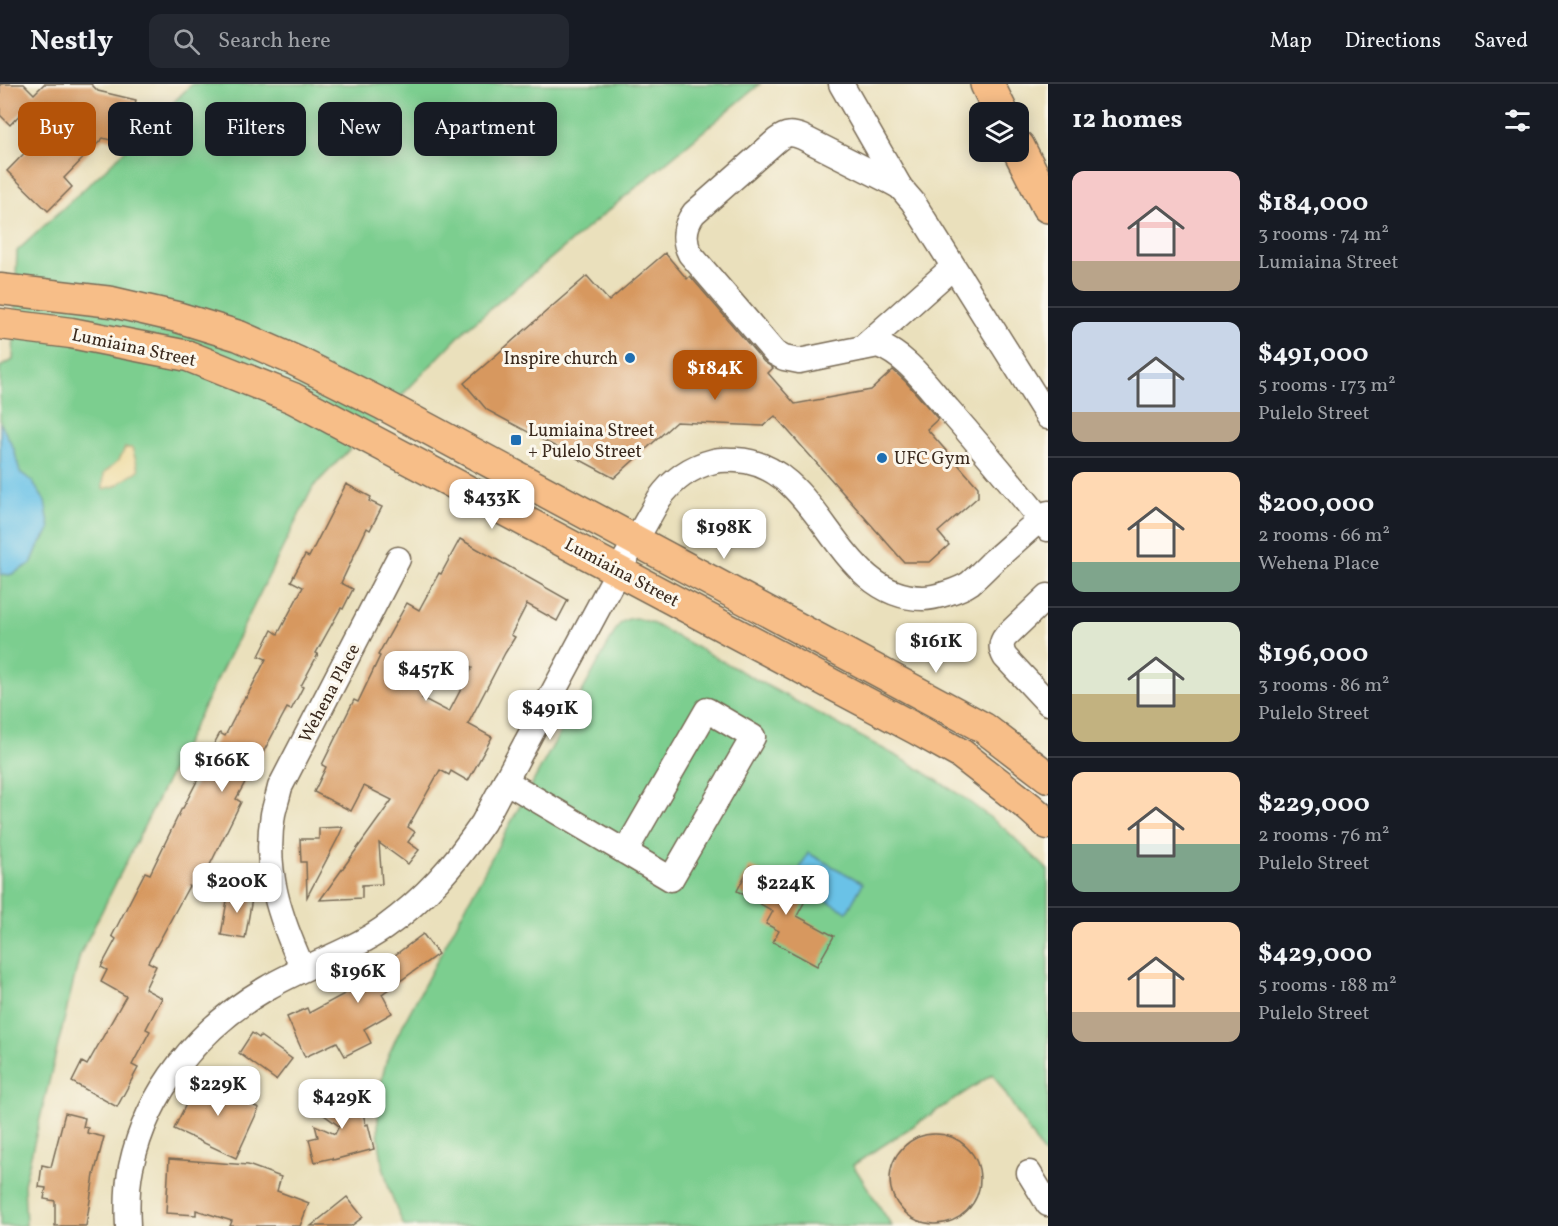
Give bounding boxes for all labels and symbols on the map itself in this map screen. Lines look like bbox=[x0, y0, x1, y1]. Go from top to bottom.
street label: Lumiaina Street bbox=[69, 323, 198, 374]
place label: Inspire church bbox=[503, 347, 618, 372]
pin: $184K bbox=[673, 350, 757, 401]
marker: Inspire church bbox=[623, 351, 637, 365]
place label: Lumiaina Street + Pulelo Street bbox=[528, 419, 654, 465]
marker: Lumiaina Street + Pulelo Street bbox=[509, 433, 523, 447]
place label: UFC Gym bbox=[894, 447, 970, 472]
marker: UFC Gym bbox=[875, 451, 889, 465]
pin: $433K bbox=[450, 479, 534, 530]
pin: $198K bbox=[682, 509, 766, 560]
street label: Lumiaina Street bbox=[560, 533, 683, 614]
pin: $161K bbox=[894, 623, 978, 674]
street label: Wehena Place bbox=[294, 640, 367, 748]
pin: $457K bbox=[384, 651, 468, 702]
pin: $491K bbox=[508, 690, 592, 741]
pin: $166K bbox=[180, 742, 264, 793]
pin: $200K bbox=[195, 863, 279, 914]
pin: $224K bbox=[744, 865, 828, 916]
pin: $196K bbox=[316, 953, 400, 1004]
pin: $229K bbox=[176, 1066, 260, 1117]
pin: $429K bbox=[300, 1079, 384, 1130]

